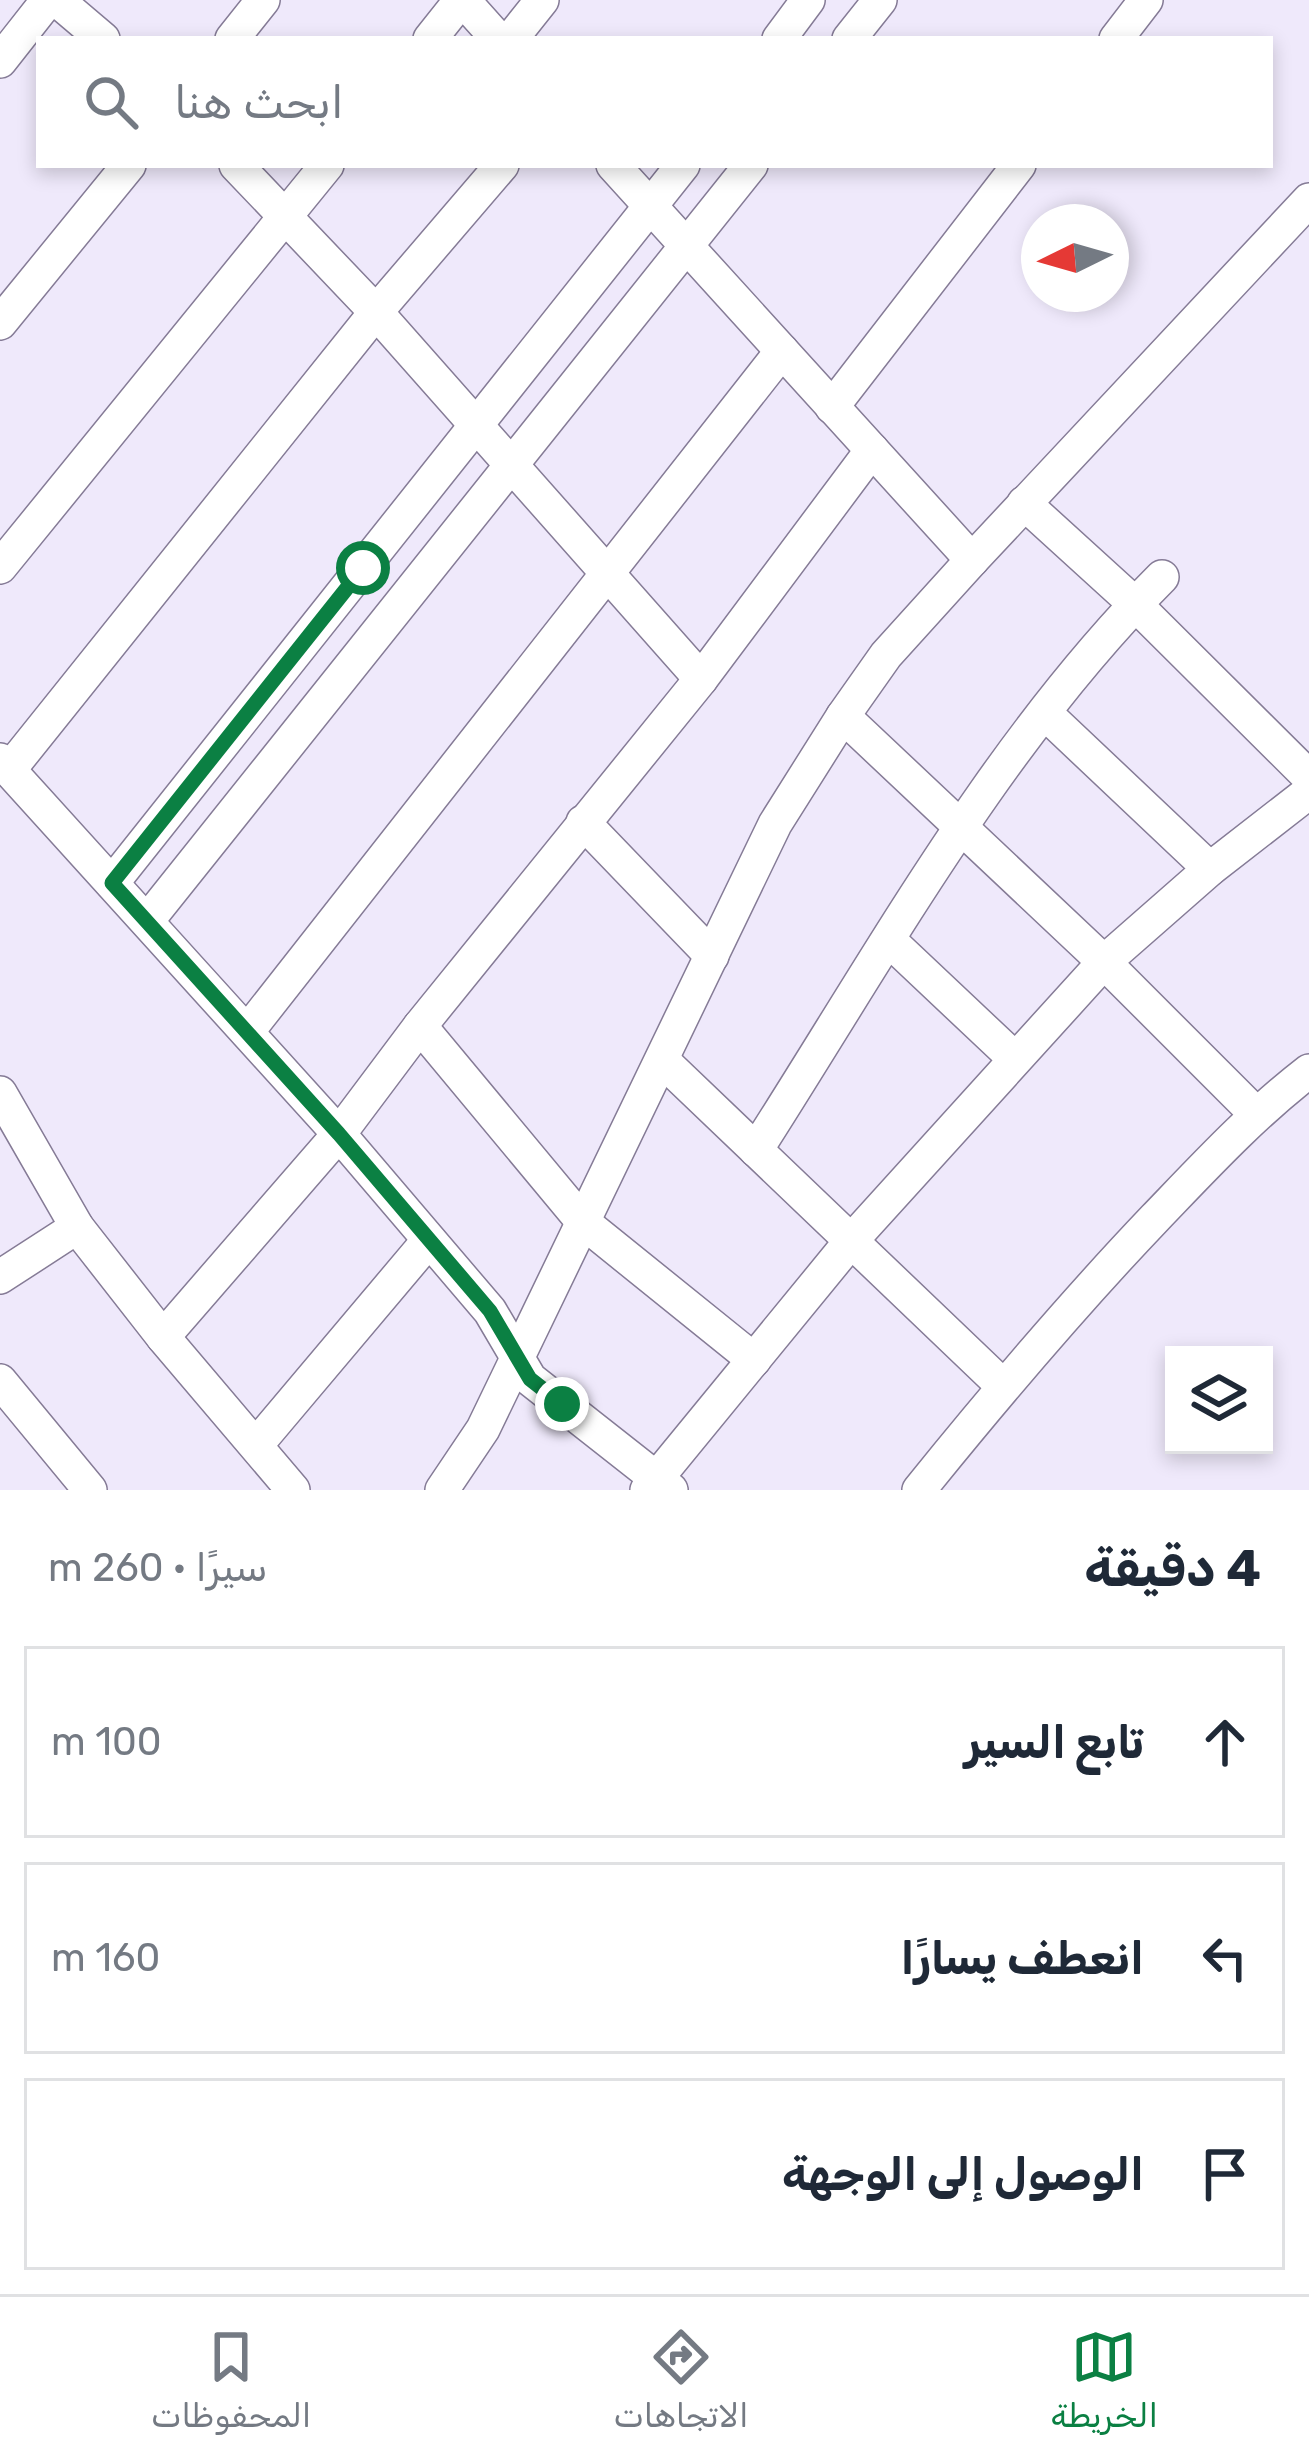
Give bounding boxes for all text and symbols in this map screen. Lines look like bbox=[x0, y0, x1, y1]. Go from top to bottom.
search box bbox=[36, 36, 1273, 168]
icon: search bbox=[78, 69, 144, 135]
text: ابحث هنا bbox=[174, 76, 344, 129]
north arrow bbox=[1021, 204, 1129, 312]
route start bbox=[336, 541, 390, 595]
map controls bbox=[1165, 1346, 1273, 1454]
button: layers bbox=[1165, 1346, 1273, 1454]
route end bbox=[535, 1377, 589, 1431]
text: 4 دقيقة bbox=[1084, 1538, 1261, 1599]
text: سيرًا · 260 m bbox=[48, 1545, 267, 1591]
icon: ahead bbox=[1192, 1709, 1258, 1775]
text: تابع السير bbox=[964, 1716, 1144, 1769]
text: 100 m bbox=[51, 1719, 161, 1765]
icon: left bbox=[1192, 1925, 1258, 1991]
text: انعطف يسارًا bbox=[900, 1932, 1144, 1985]
text: 160 m bbox=[51, 1935, 160, 1981]
icon: arrive bbox=[1192, 2141, 1258, 2207]
text: الوصول إلى الوجهة bbox=[782, 2148, 1144, 2201]
tab: المحفوظات bbox=[151, 2324, 311, 2435]
tab: الاتجاهات bbox=[613, 2324, 749, 2435]
tab: الخريطة bbox=[1051, 2324, 1158, 2435]

